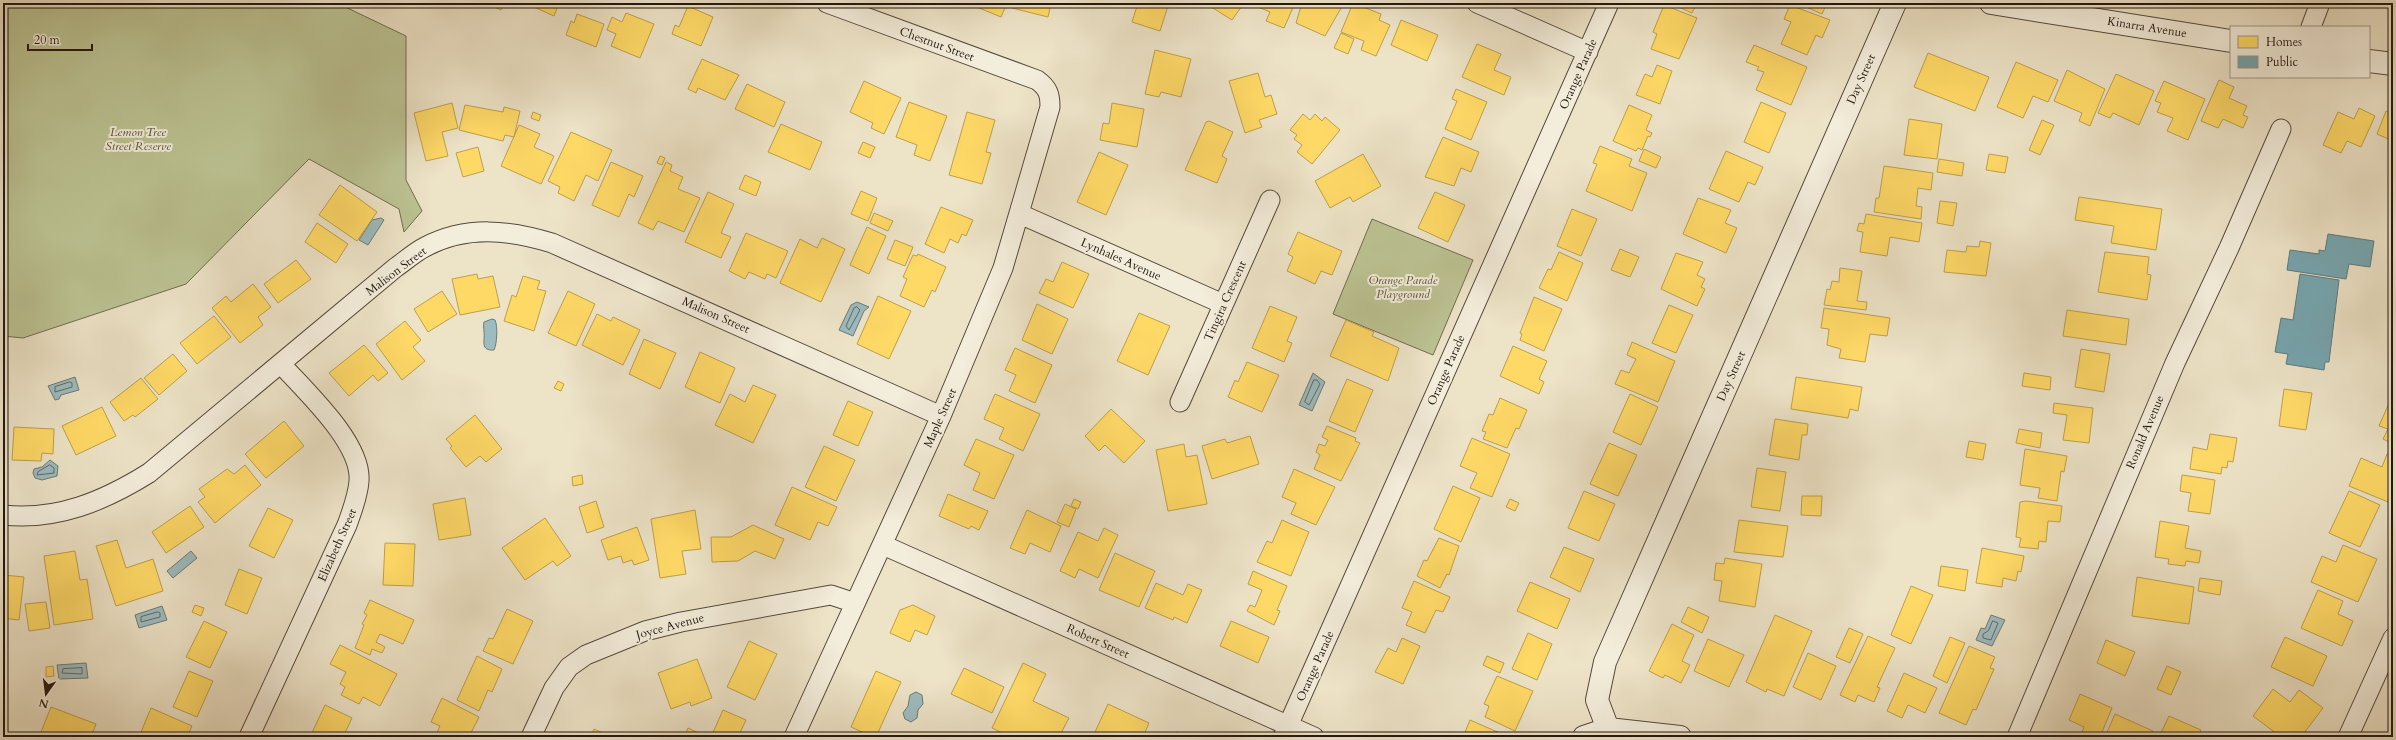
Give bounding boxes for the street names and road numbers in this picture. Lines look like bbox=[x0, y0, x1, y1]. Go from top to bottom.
street label: Kinarra Avenue bbox=[2106, 13, 2188, 41]
street label: Chestnut Street bbox=[897, 23, 977, 65]
street label: Orange Parade bbox=[1555, 36, 1601, 112]
street label: Day Street bbox=[1843, 51, 1879, 107]
street label: Lynhales Avenue bbox=[1078, 234, 1164, 284]
street label: Malison Street bbox=[362, 243, 430, 299]
street label: Tingira Crescent bbox=[1200, 258, 1250, 344]
street label: Malison Street bbox=[680, 293, 752, 337]
street label: Orange Parade bbox=[1423, 332, 1469, 408]
street label: Day Street bbox=[1713, 348, 1749, 404]
street label: Maple Street bbox=[920, 386, 960, 450]
street label: Ronald Avenue bbox=[2122, 393, 2168, 471]
street label: Elizabeth Street bbox=[314, 506, 360, 584]
street label: Joyce Avenue bbox=[632, 609, 706, 643]
street label: Robert Street bbox=[1064, 620, 1132, 662]
street label: Orange Parade bbox=[1292, 628, 1338, 704]

